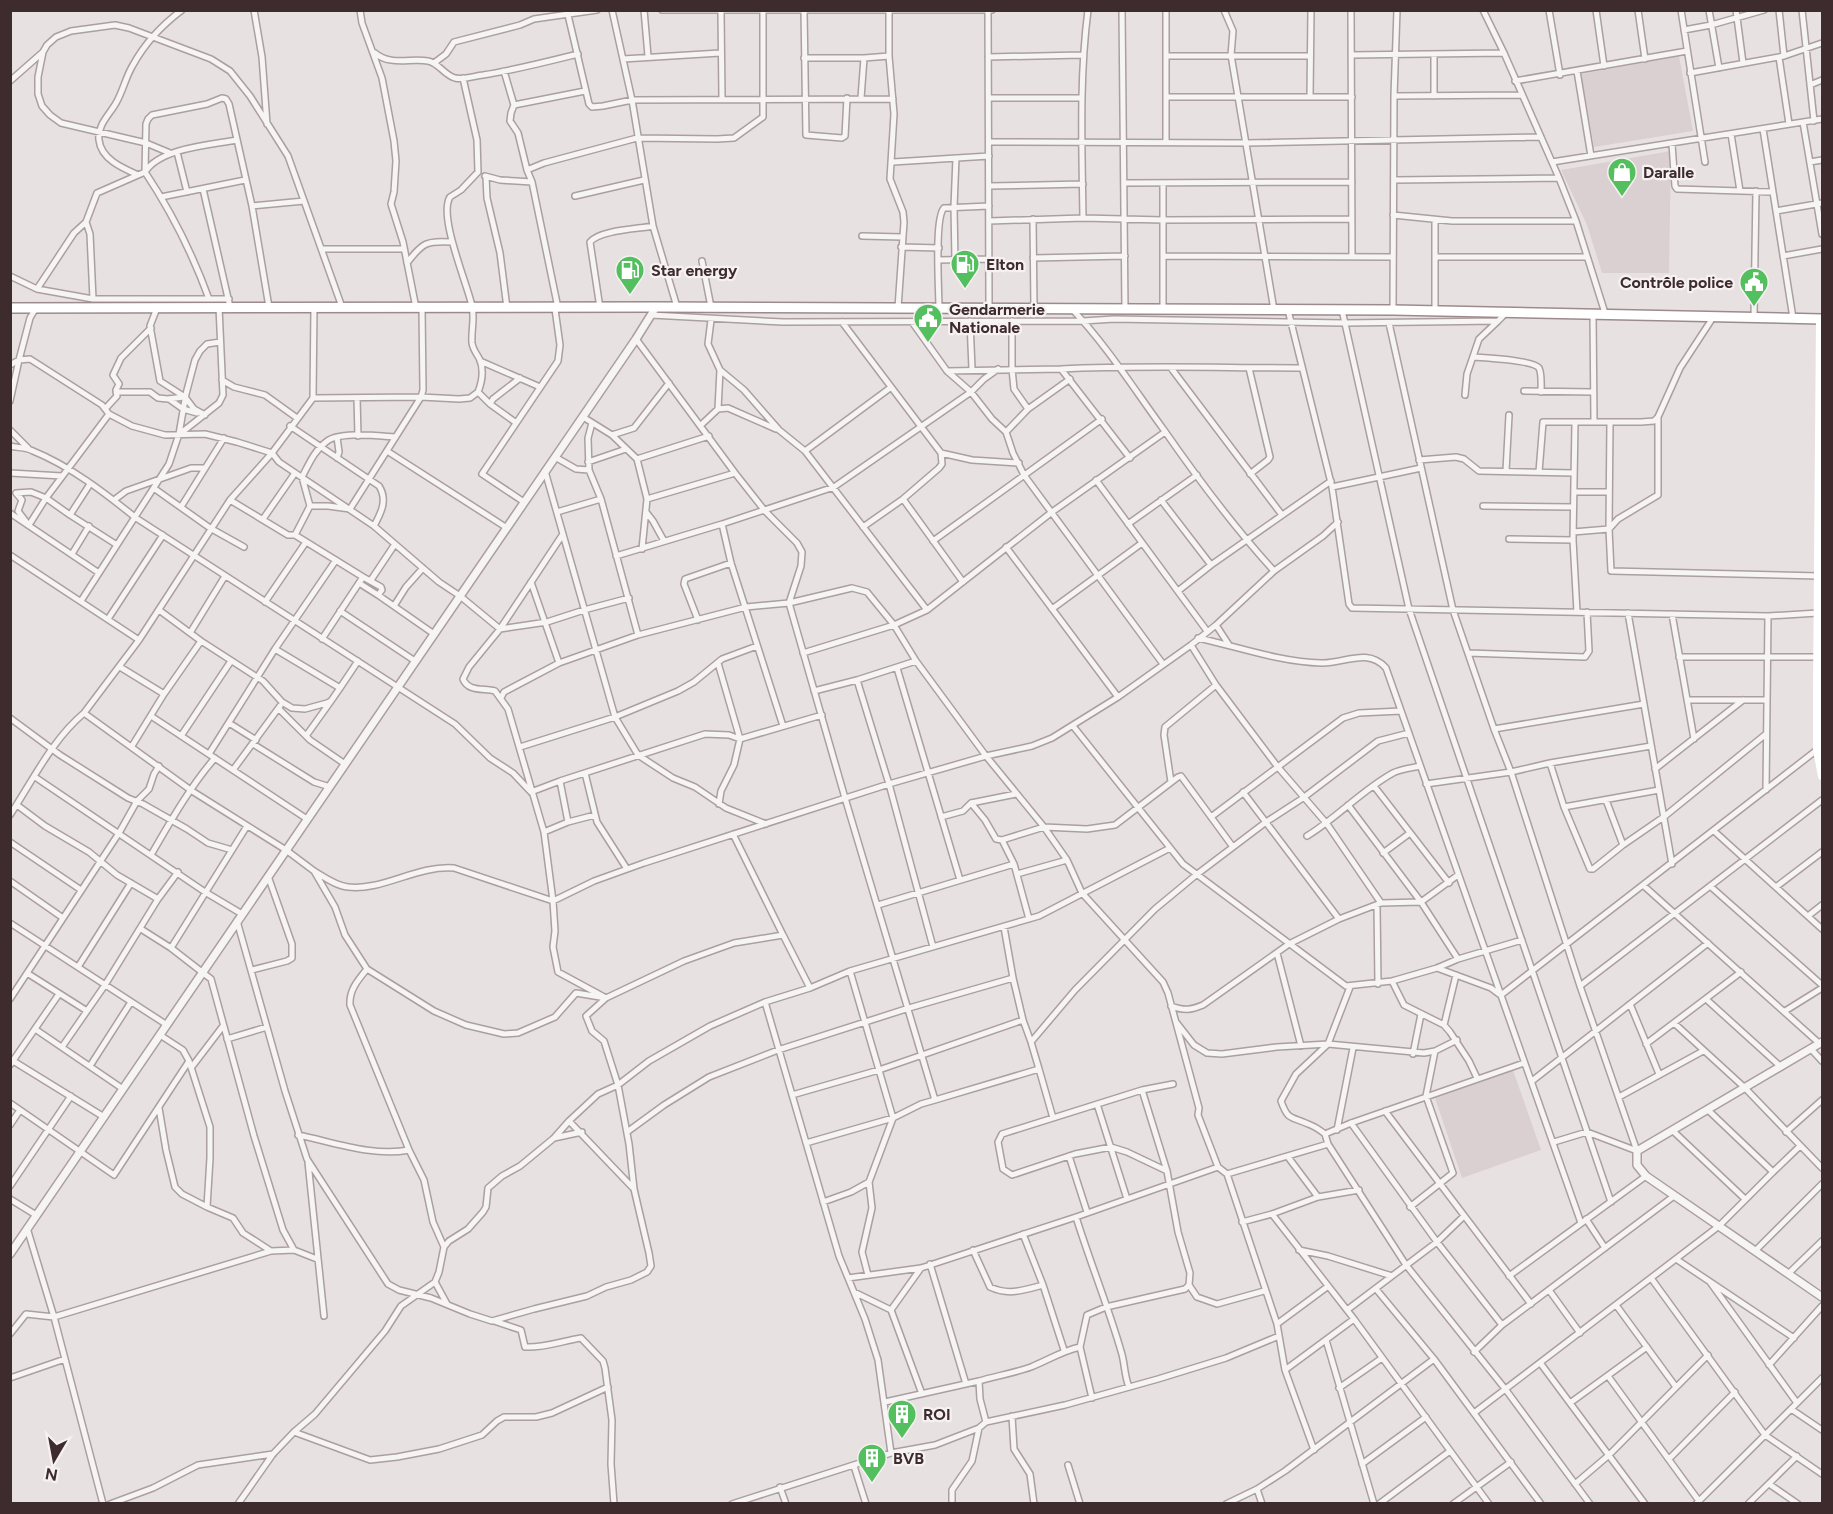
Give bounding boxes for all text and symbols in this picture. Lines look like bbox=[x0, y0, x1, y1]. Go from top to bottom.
shop icon: Daralle bbox=[1606, 156, 1638, 198]
place label: Daralle bbox=[1643, 163, 1694, 182]
fuel station icon: Elton bbox=[949, 248, 981, 290]
fuel station icon: Star energy bbox=[614, 254, 646, 296]
place label: Elton bbox=[986, 255, 1024, 274]
place label: Star energy bbox=[651, 261, 738, 280]
public building icon: Contrôle police bbox=[1738, 266, 1770, 308]
place label: Contrôle police bbox=[1620, 273, 1733, 292]
place label: Gendarmerie Nationale bbox=[949, 300, 1045, 337]
public building icon: Gendarmerie Nationale bbox=[912, 302, 944, 344]
building icon: ROI bbox=[886, 1398, 918, 1440]
place label: ROI bbox=[923, 1405, 951, 1424]
north arrow bbox=[24, 1430, 84, 1490]
building icon: BVB bbox=[856, 1442, 888, 1484]
place label: BVB bbox=[893, 1449, 924, 1468]
text: N bbox=[44, 1464, 59, 1485]

